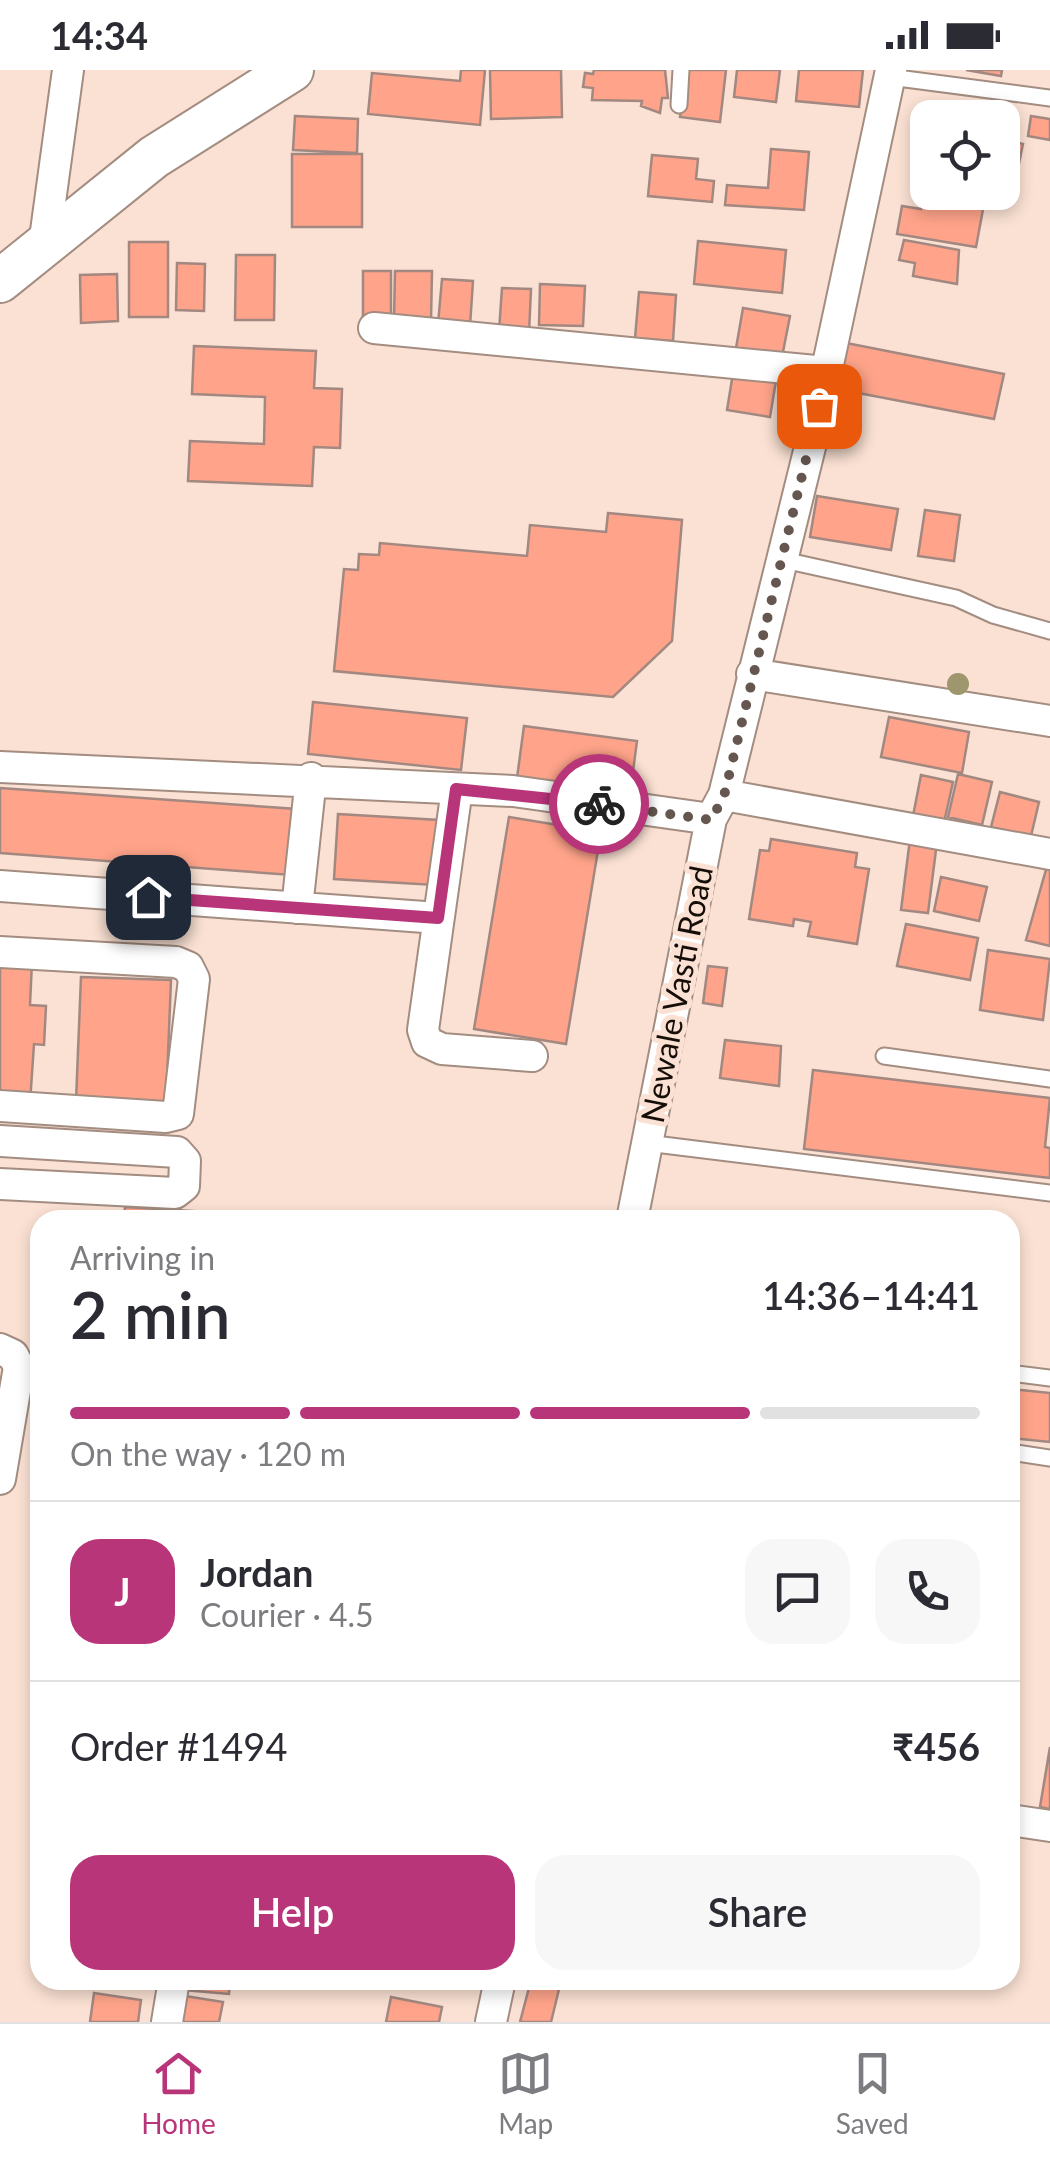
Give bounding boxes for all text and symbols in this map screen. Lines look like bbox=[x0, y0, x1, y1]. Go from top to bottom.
text: 14:34 bbox=[50, 12, 148, 58]
map controls bbox=[910, 100, 1020, 210]
button: locate bbox=[910, 100, 1020, 210]
pin bbox=[777, 364, 862, 449]
icon: bag bbox=[792, 379, 847, 434]
courier bbox=[549, 754, 649, 854]
icon: bike bbox=[572, 777, 627, 832]
pin bbox=[106, 855, 191, 940]
street label: Newale Vasti Road bbox=[632, 862, 720, 1126]
icon: home bbox=[121, 870, 176, 925]
text: Arriving in bbox=[70, 1238, 215, 1277]
text: 14:36–14:41 bbox=[762, 1272, 980, 1318]
text: 2 min bbox=[70, 1275, 230, 1353]
text: On the way · 120 m bbox=[70, 1434, 346, 1473]
button: chat bbox=[745, 1539, 850, 1644]
button: phone bbox=[875, 1539, 980, 1644]
text: Jordan bbox=[200, 1549, 313, 1595]
text: J bbox=[114, 1568, 131, 1614]
text: Courier · 4.5 bbox=[200, 1595, 374, 1634]
text: Order #1494 bbox=[70, 1723, 287, 1769]
text: ₹456 bbox=[892, 1723, 980, 1769]
button: Help bbox=[70, 1855, 515, 1970]
button: Share bbox=[535, 1855, 980, 1970]
tab: Home bbox=[141, 2046, 216, 2140]
tab: Map bbox=[498, 2046, 553, 2140]
tab: Saved bbox=[836, 2046, 909, 2140]

